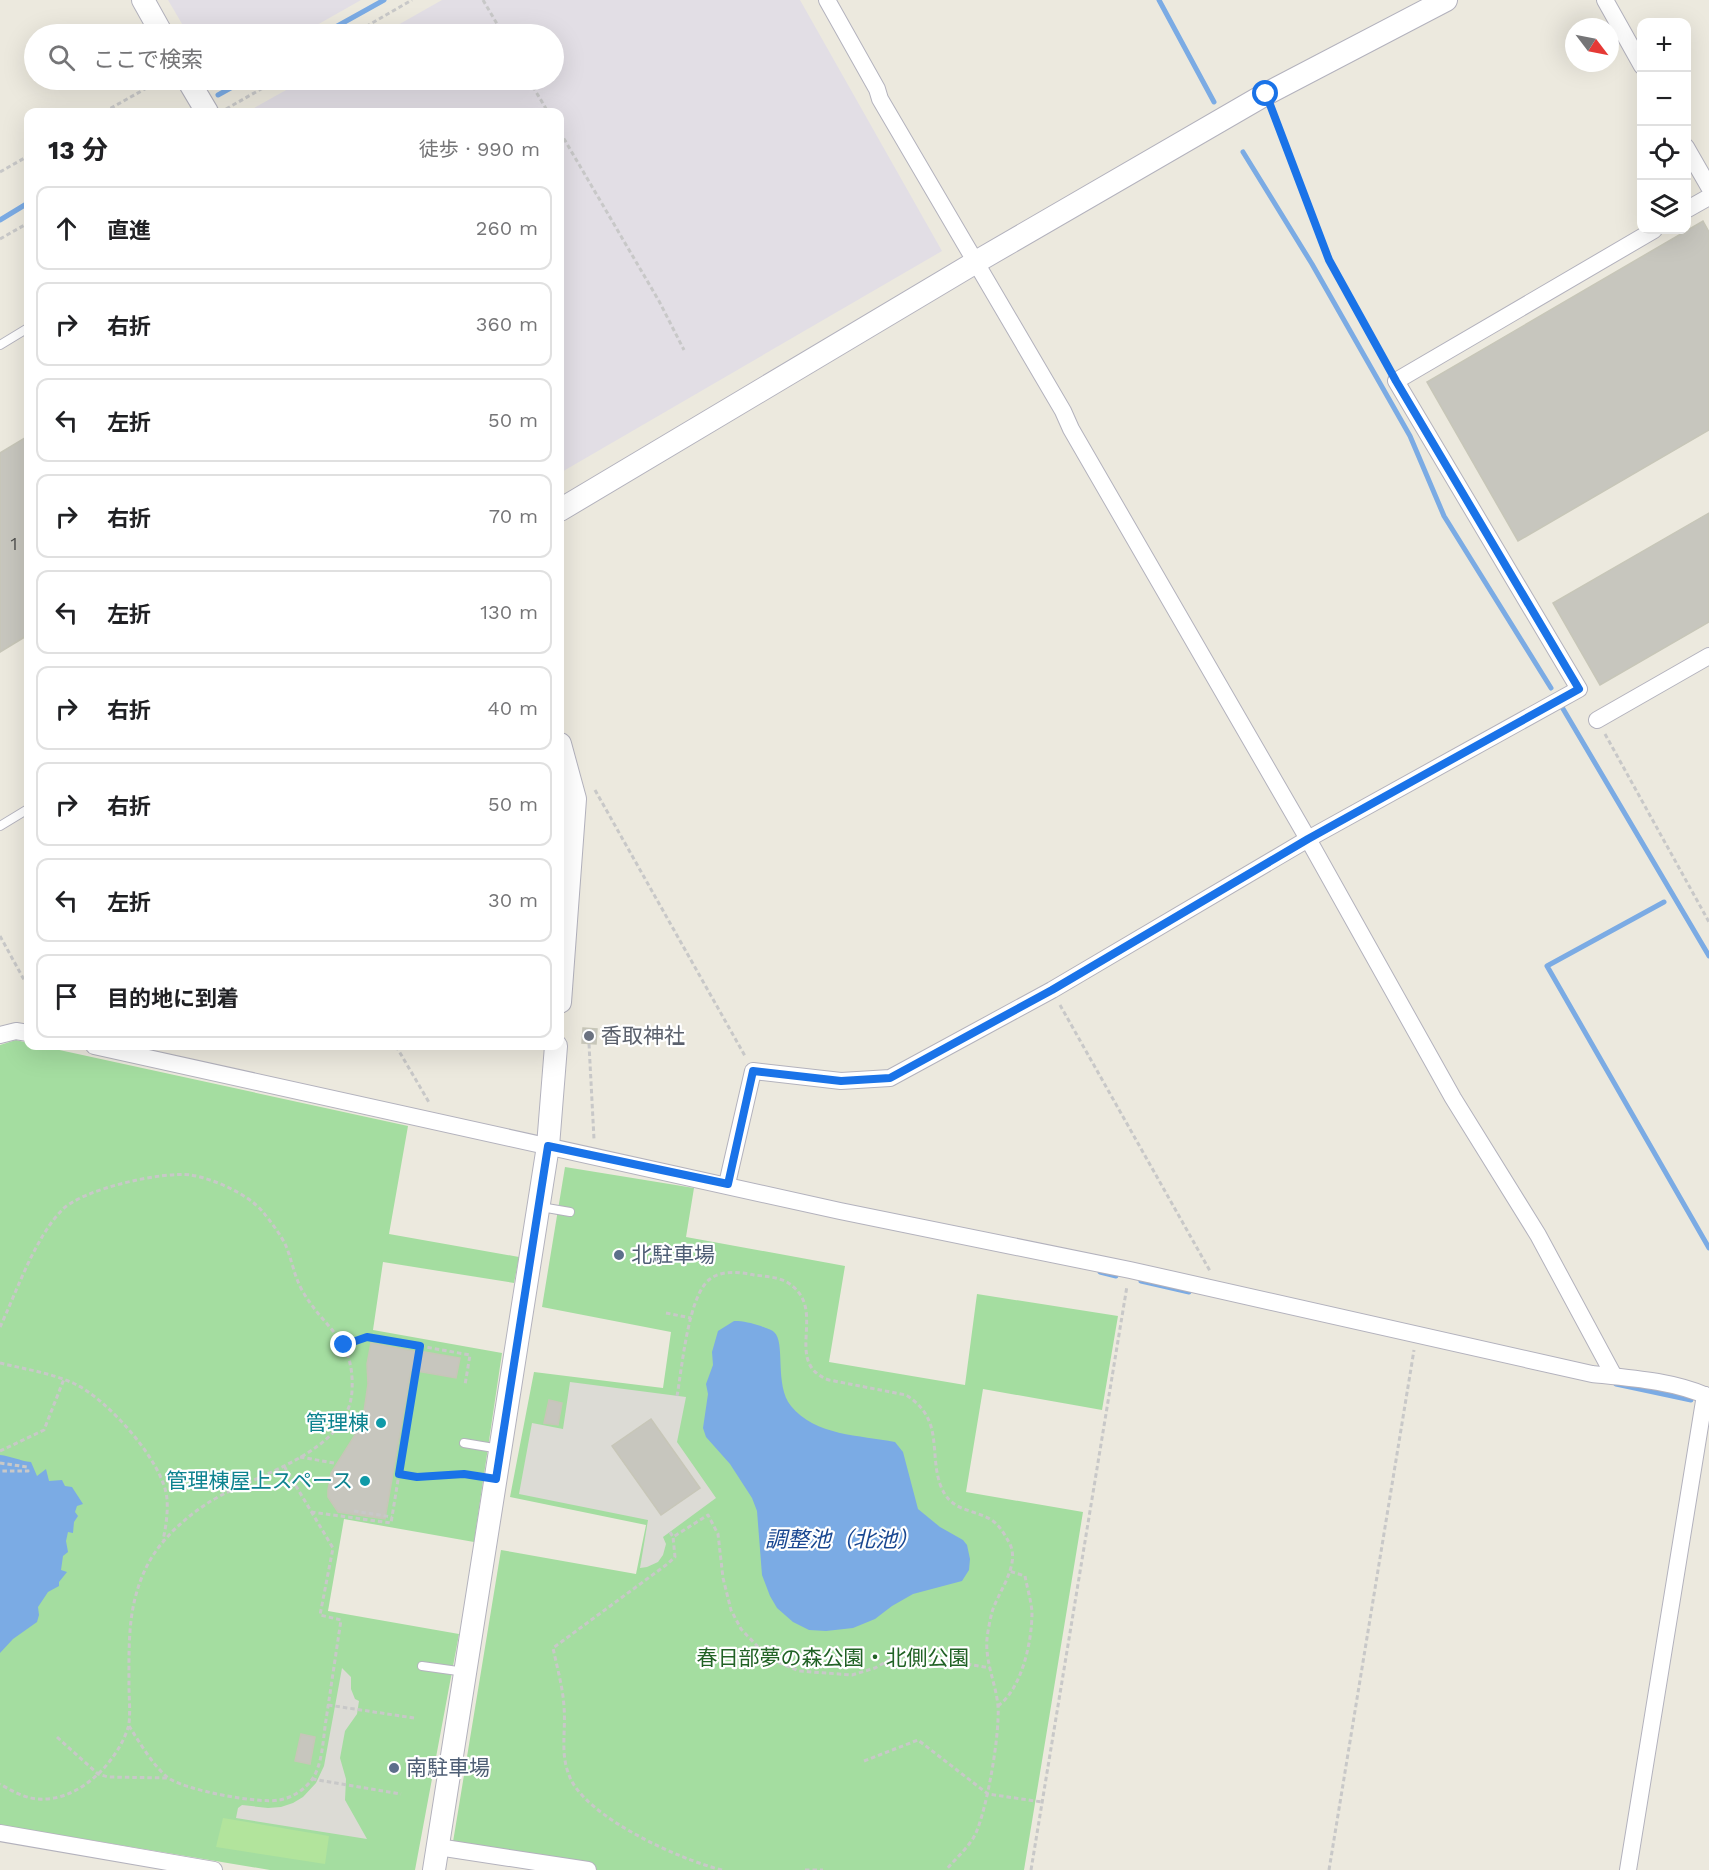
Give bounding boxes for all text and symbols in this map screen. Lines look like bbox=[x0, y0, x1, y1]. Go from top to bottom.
north arrow bbox=[1565, 18, 1619, 72]
map controls bbox=[1637, 18, 1691, 234]
button: + bbox=[1637, 18, 1691, 72]
search box bbox=[24, 24, 564, 90]
icon: search bbox=[45, 41, 78, 74]
text: ここで検索 bbox=[93, 47, 203, 72]
button: − bbox=[1637, 72, 1691, 126]
route start bbox=[1252, 80, 1278, 106]
button: locate bbox=[1637, 126, 1691, 180]
text: 13 分 bbox=[48, 135, 108, 165]
text: 徒歩 · 990 m bbox=[419, 137, 540, 161]
button: layers bbox=[1637, 180, 1691, 234]
icon: ahead bbox=[50, 212, 83, 245]
text: 260 m bbox=[476, 216, 538, 240]
text: 直進 bbox=[107, 218, 151, 243]
icon: right bbox=[50, 308, 83, 341]
text: 360 m bbox=[476, 312, 538, 336]
text: 右折 bbox=[107, 314, 151, 339]
icon: left bbox=[50, 404, 83, 437]
text: 50 m bbox=[488, 408, 538, 432]
text: 左折 bbox=[107, 410, 151, 435]
icon: right bbox=[50, 500, 83, 533]
text: 70 m bbox=[489, 504, 538, 528]
text: 右折 bbox=[107, 506, 151, 531]
house number: 1 bbox=[10, 533, 18, 554]
icon: left bbox=[50, 596, 83, 629]
text: 130 m bbox=[480, 600, 538, 624]
text: 左折 bbox=[107, 602, 151, 627]
icon: right bbox=[50, 692, 83, 725]
text: 40 m bbox=[487, 696, 538, 720]
text: 右折 bbox=[107, 698, 151, 723]
icon: right bbox=[50, 788, 83, 821]
text: 50 m bbox=[488, 792, 538, 816]
text: 右折 bbox=[107, 794, 151, 819]
icon: left bbox=[50, 884, 83, 917]
text: 30 m bbox=[488, 888, 538, 912]
text: 左折 bbox=[107, 890, 151, 915]
icon: arrive bbox=[50, 980, 83, 1013]
text: 目的地に到着 bbox=[107, 986, 239, 1011]
place label: 香取神社 bbox=[601, 1023, 685, 1048]
marker: 香取神社 bbox=[582, 1029, 596, 1043]
place label: 北駐車場 bbox=[631, 1242, 715, 1267]
marker: 北駐車場 bbox=[612, 1248, 626, 1262]
route end bbox=[330, 1331, 356, 1357]
place label: 管理棟 bbox=[306, 1410, 369, 1435]
marker: 管理棟 bbox=[374, 1416, 388, 1430]
place label: 管理棟屋上スペース bbox=[167, 1468, 353, 1493]
marker: 管理棟屋上スペース bbox=[358, 1474, 372, 1488]
water label: 調整池（北池） bbox=[765, 1527, 919, 1552]
park label: 春日部夢の森公園・北側公園 bbox=[697, 1645, 970, 1670]
place label: 南駐車場 bbox=[406, 1755, 490, 1780]
marker: 南駐車場 bbox=[387, 1761, 401, 1775]

